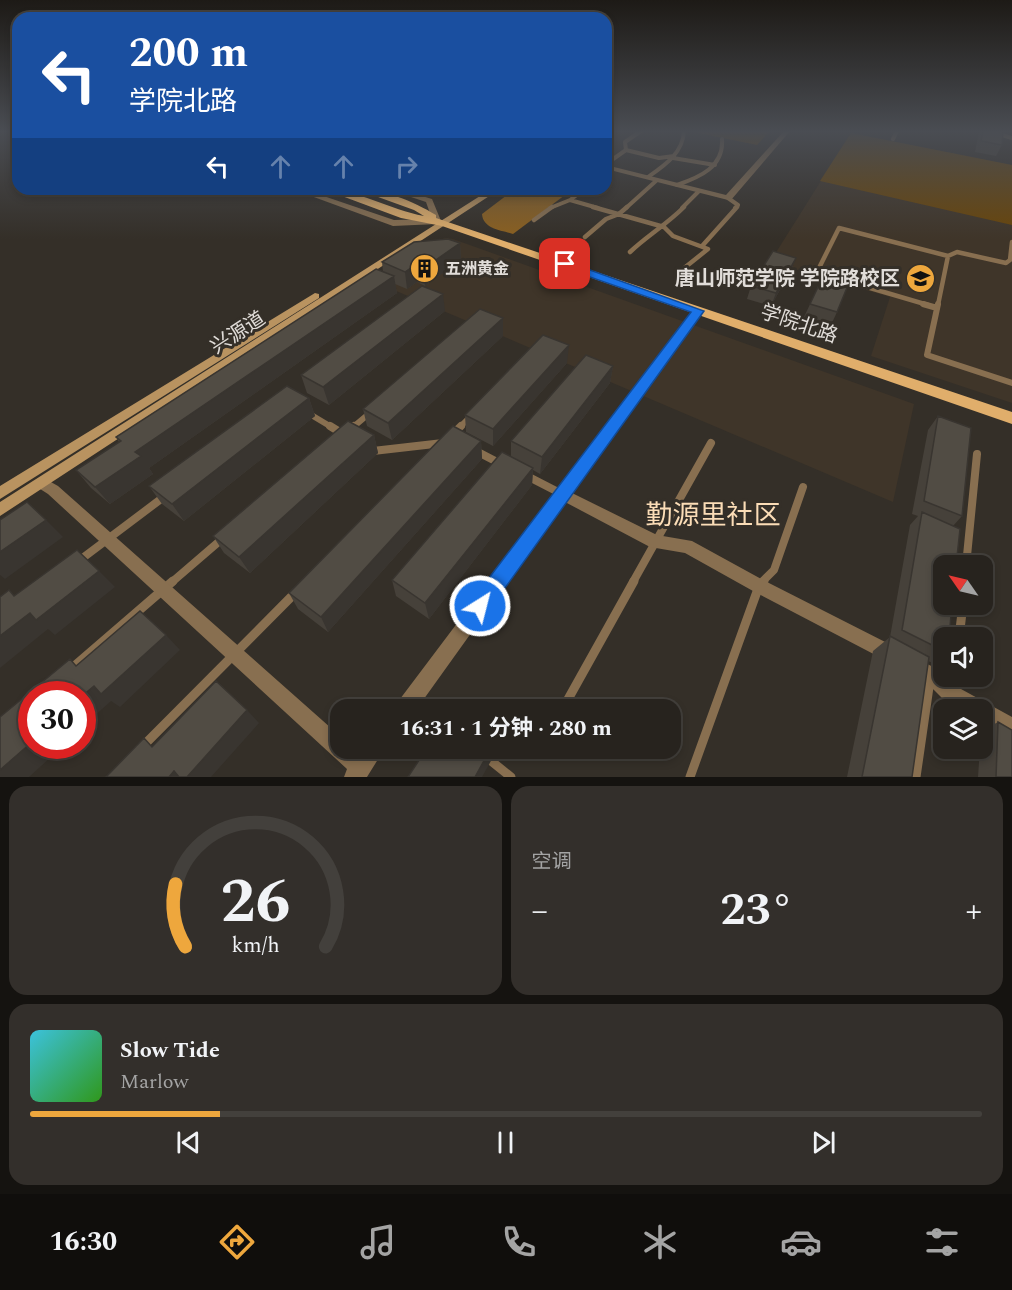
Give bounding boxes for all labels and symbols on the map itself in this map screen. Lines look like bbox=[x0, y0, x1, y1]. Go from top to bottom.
pin bbox=[539, 238, 590, 289]
building icon: 五洲黄金 bbox=[408, 253, 440, 285]
place label: 五洲黄金 bbox=[445, 257, 509, 281]
school or university icon: 唐山师范学院 学院路校区 bbox=[905, 263, 937, 295]
place label: 唐山师范学院 学院路校区 bbox=[675, 264, 900, 294]
street label: 学院北路 bbox=[756, 297, 842, 351]
street label: 兴源道 bbox=[205, 304, 271, 362]
district label: 勤源里社区 bbox=[646, 495, 781, 537]
north arrow bbox=[933, 555, 993, 615]
position arrow bbox=[448, 574, 512, 638]
speed limit sign: 30 bbox=[18, 681, 96, 759]

